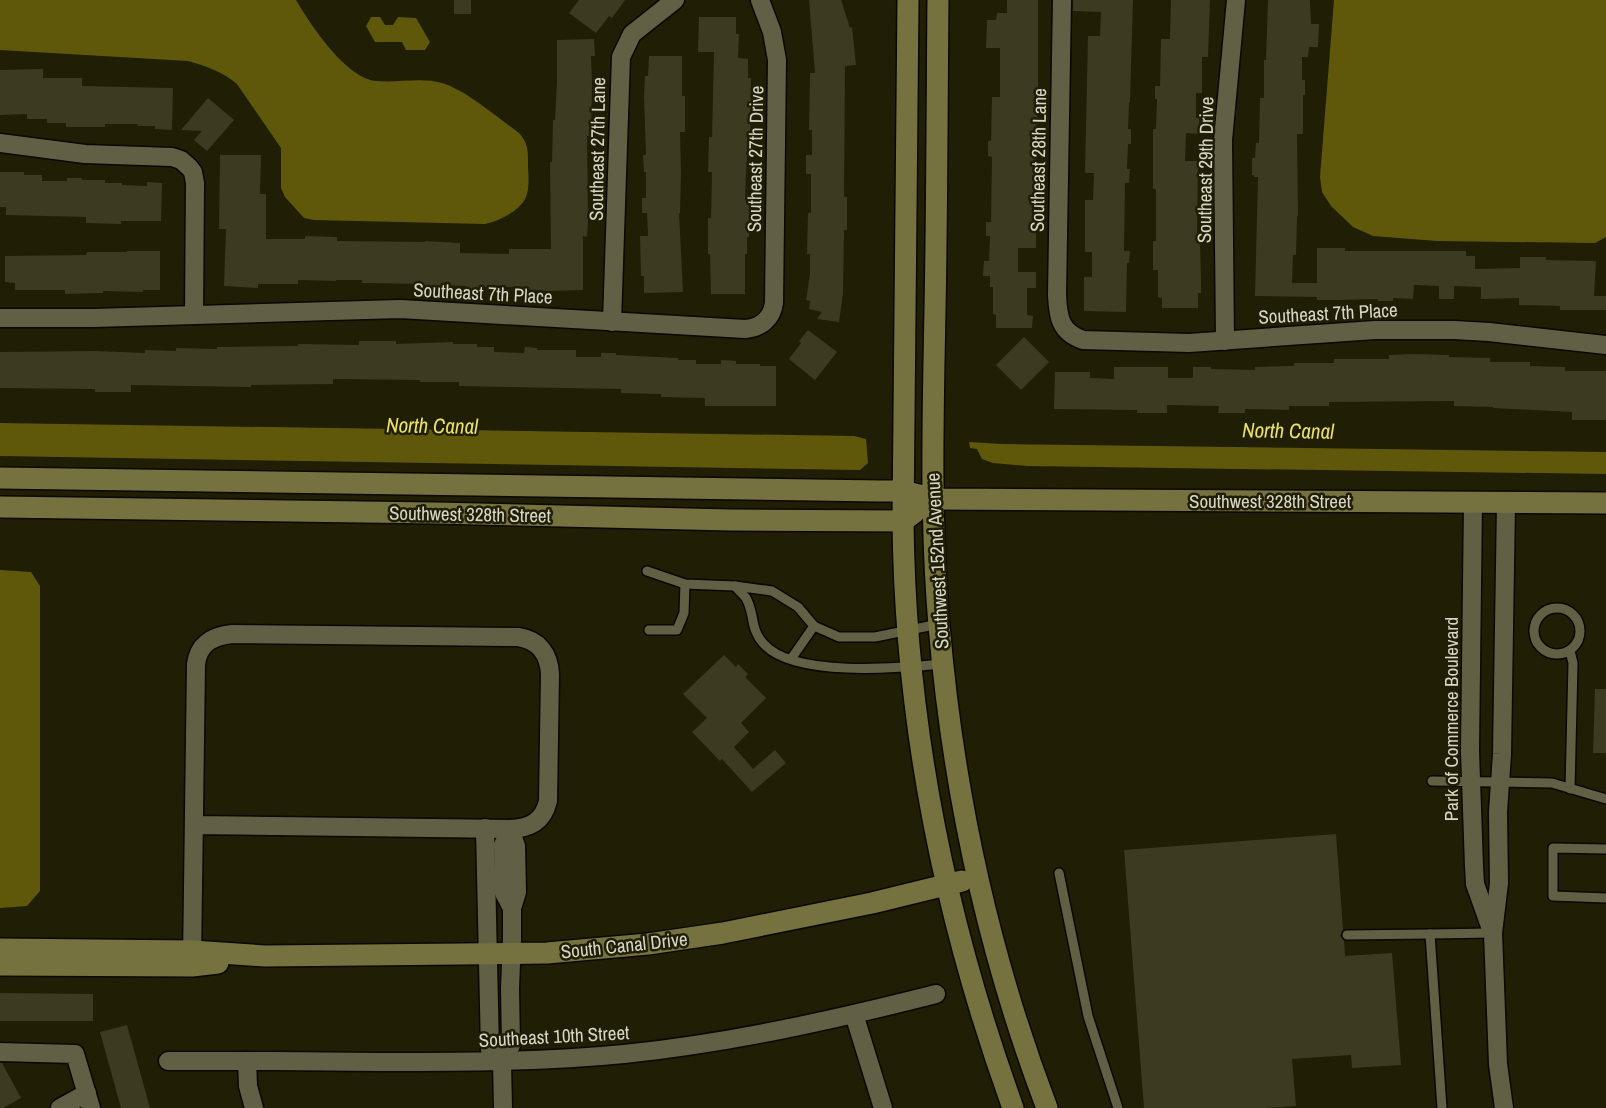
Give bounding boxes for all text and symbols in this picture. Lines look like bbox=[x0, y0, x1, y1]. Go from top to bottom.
street label: Southeast 27th Lane bbox=[583, 77, 611, 221]
street label: Southeast 27th Drive bbox=[741, 86, 769, 232]
street label: Southeast 28th Lane bbox=[1024, 88, 1052, 232]
street label: Southeast 29th Drive bbox=[1191, 97, 1219, 243]
street label: Southeast 7th Place bbox=[413, 276, 553, 310]
street label: Southeast 7th Place bbox=[1258, 296, 1398, 330]
water label: North Canal bbox=[386, 410, 479, 441]
water label: North Canal bbox=[1242, 415, 1335, 446]
street label: Southwest 152nd Avenue bbox=[919, 472, 955, 650]
street label: Southwest 328th Street bbox=[1189, 488, 1352, 514]
street label: Southwest 328th Street bbox=[389, 500, 552, 528]
street label: Park of Commerce Boulevard bbox=[1438, 617, 1464, 821]
street label: South Canal Drive bbox=[559, 925, 689, 965]
street label: Southeast 10th Street bbox=[478, 1019, 631, 1053]

